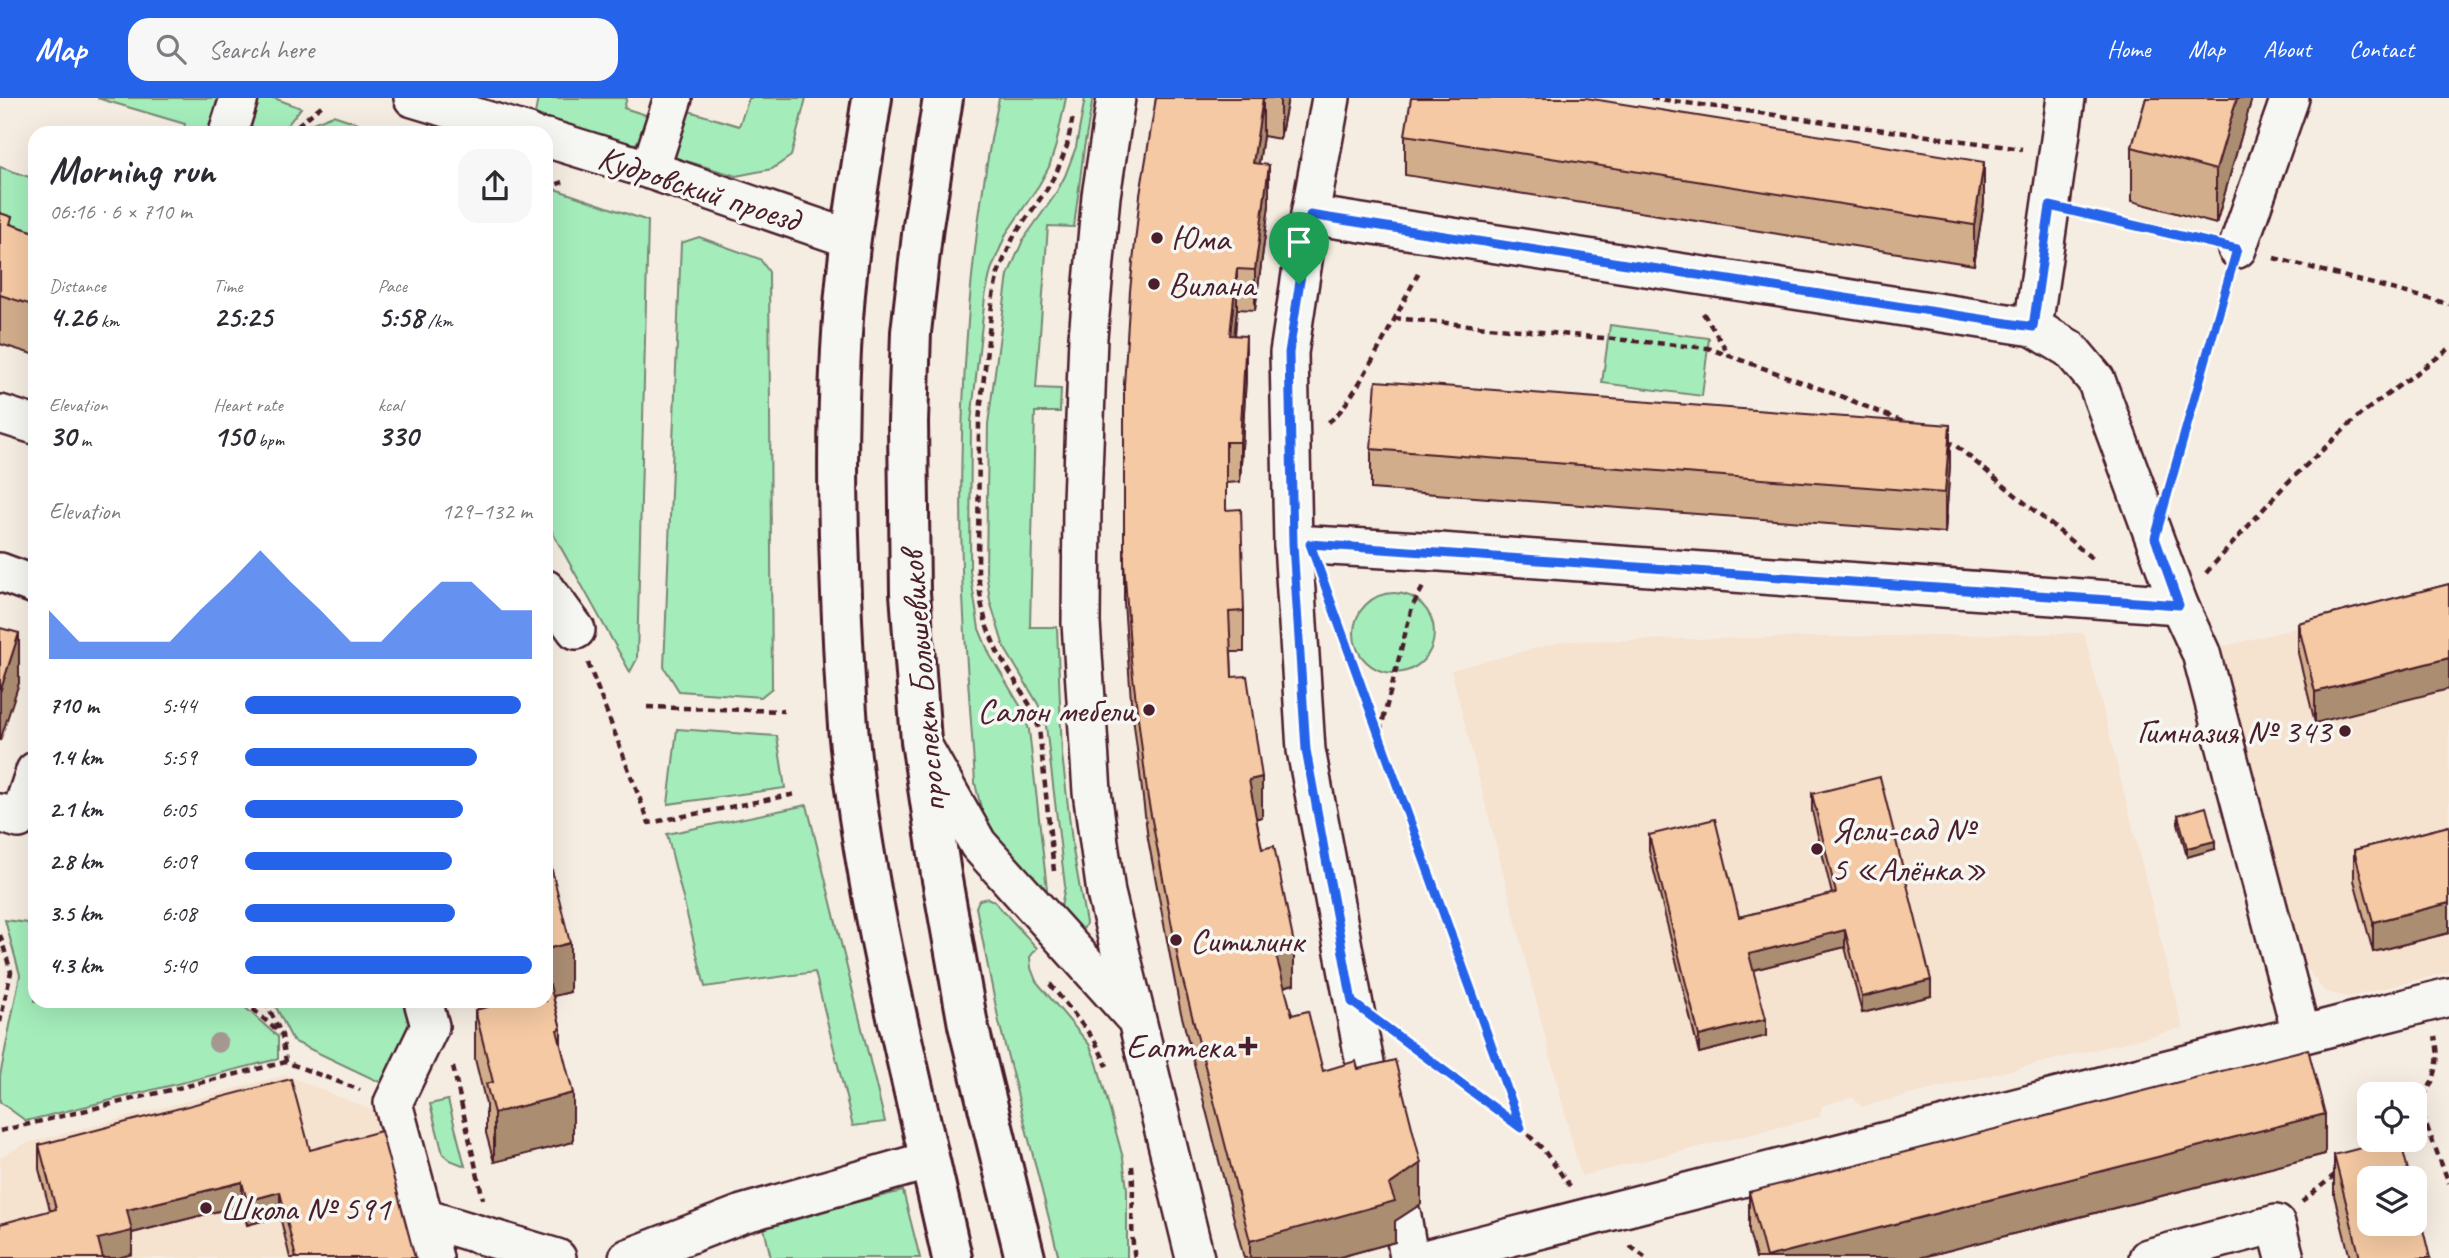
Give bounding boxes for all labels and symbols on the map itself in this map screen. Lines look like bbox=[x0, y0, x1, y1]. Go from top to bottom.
street label: Кудровский проезд bbox=[592, 135, 809, 243]
pin bbox=[1269, 212, 1329, 284]
place label: Юма bbox=[1171, 216, 1232, 261]
marker: Юма bbox=[1149, 230, 1165, 246]
place label: Вилана bbox=[1168, 262, 1257, 307]
marker: Вилана bbox=[1146, 276, 1162, 292]
street label: проспект Большевиков bbox=[888, 543, 956, 814]
place label: Салон мебели bbox=[977, 688, 1137, 733]
marker: Салон мебели bbox=[1141, 702, 1157, 718]
place label: Гимназия № 343 bbox=[2137, 709, 2333, 754]
marker: Гимназия № 343 bbox=[2337, 723, 2353, 739]
place label: Ясли-сад № 5 «Алёнка» bbox=[1831, 807, 1986, 892]
marker: Ясли-сад № 5 «Алёнка» bbox=[1809, 841, 1825, 857]
place label: Ситилинк bbox=[1190, 918, 1306, 963]
marker: Ситилинк bbox=[1168, 932, 1184, 948]
place label: Еаптека bbox=[1126, 1024, 1237, 1069]
marker: Еаптека bbox=[1240, 1038, 1256, 1054]
place label: Школа № 591 bbox=[220, 1186, 393, 1231]
marker: Школа № 591 bbox=[198, 1200, 214, 1216]

